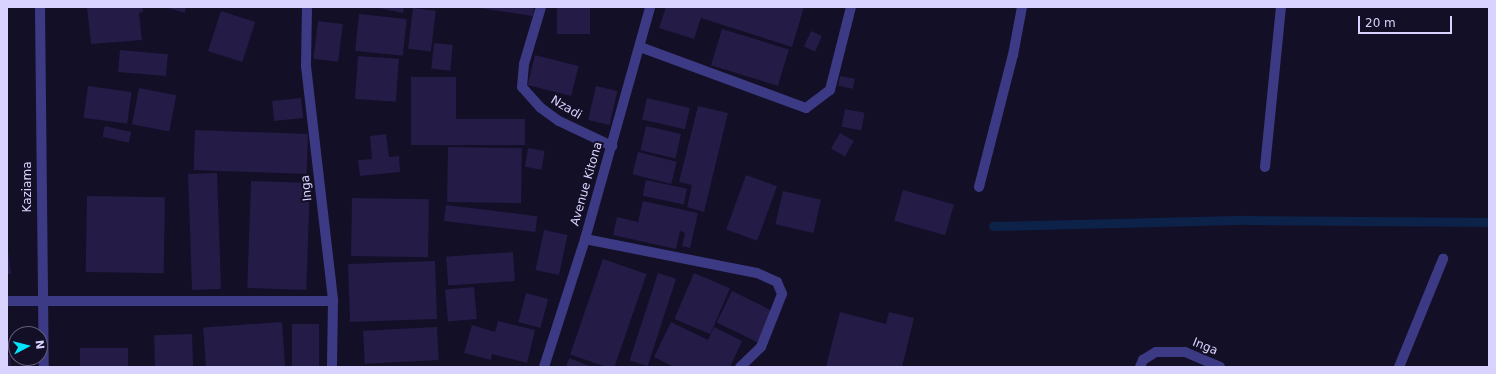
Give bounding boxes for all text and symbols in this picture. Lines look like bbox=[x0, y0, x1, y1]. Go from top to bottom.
scale bar bbox=[1360, 8, 1454, 34]
text: 20 m bbox=[1365, 16, 1396, 30]
street label: Nzadi bbox=[548, 93, 584, 123]
street label: Avenue Kitona bbox=[568, 140, 606, 228]
street label: Kaziama bbox=[21, 161, 35, 213]
street label: Inga bbox=[298, 174, 316, 202]
north arrow bbox=[8, 326, 48, 366]
street label: Inga bbox=[1190, 335, 1220, 359]
text: N bbox=[32, 339, 46, 350]

